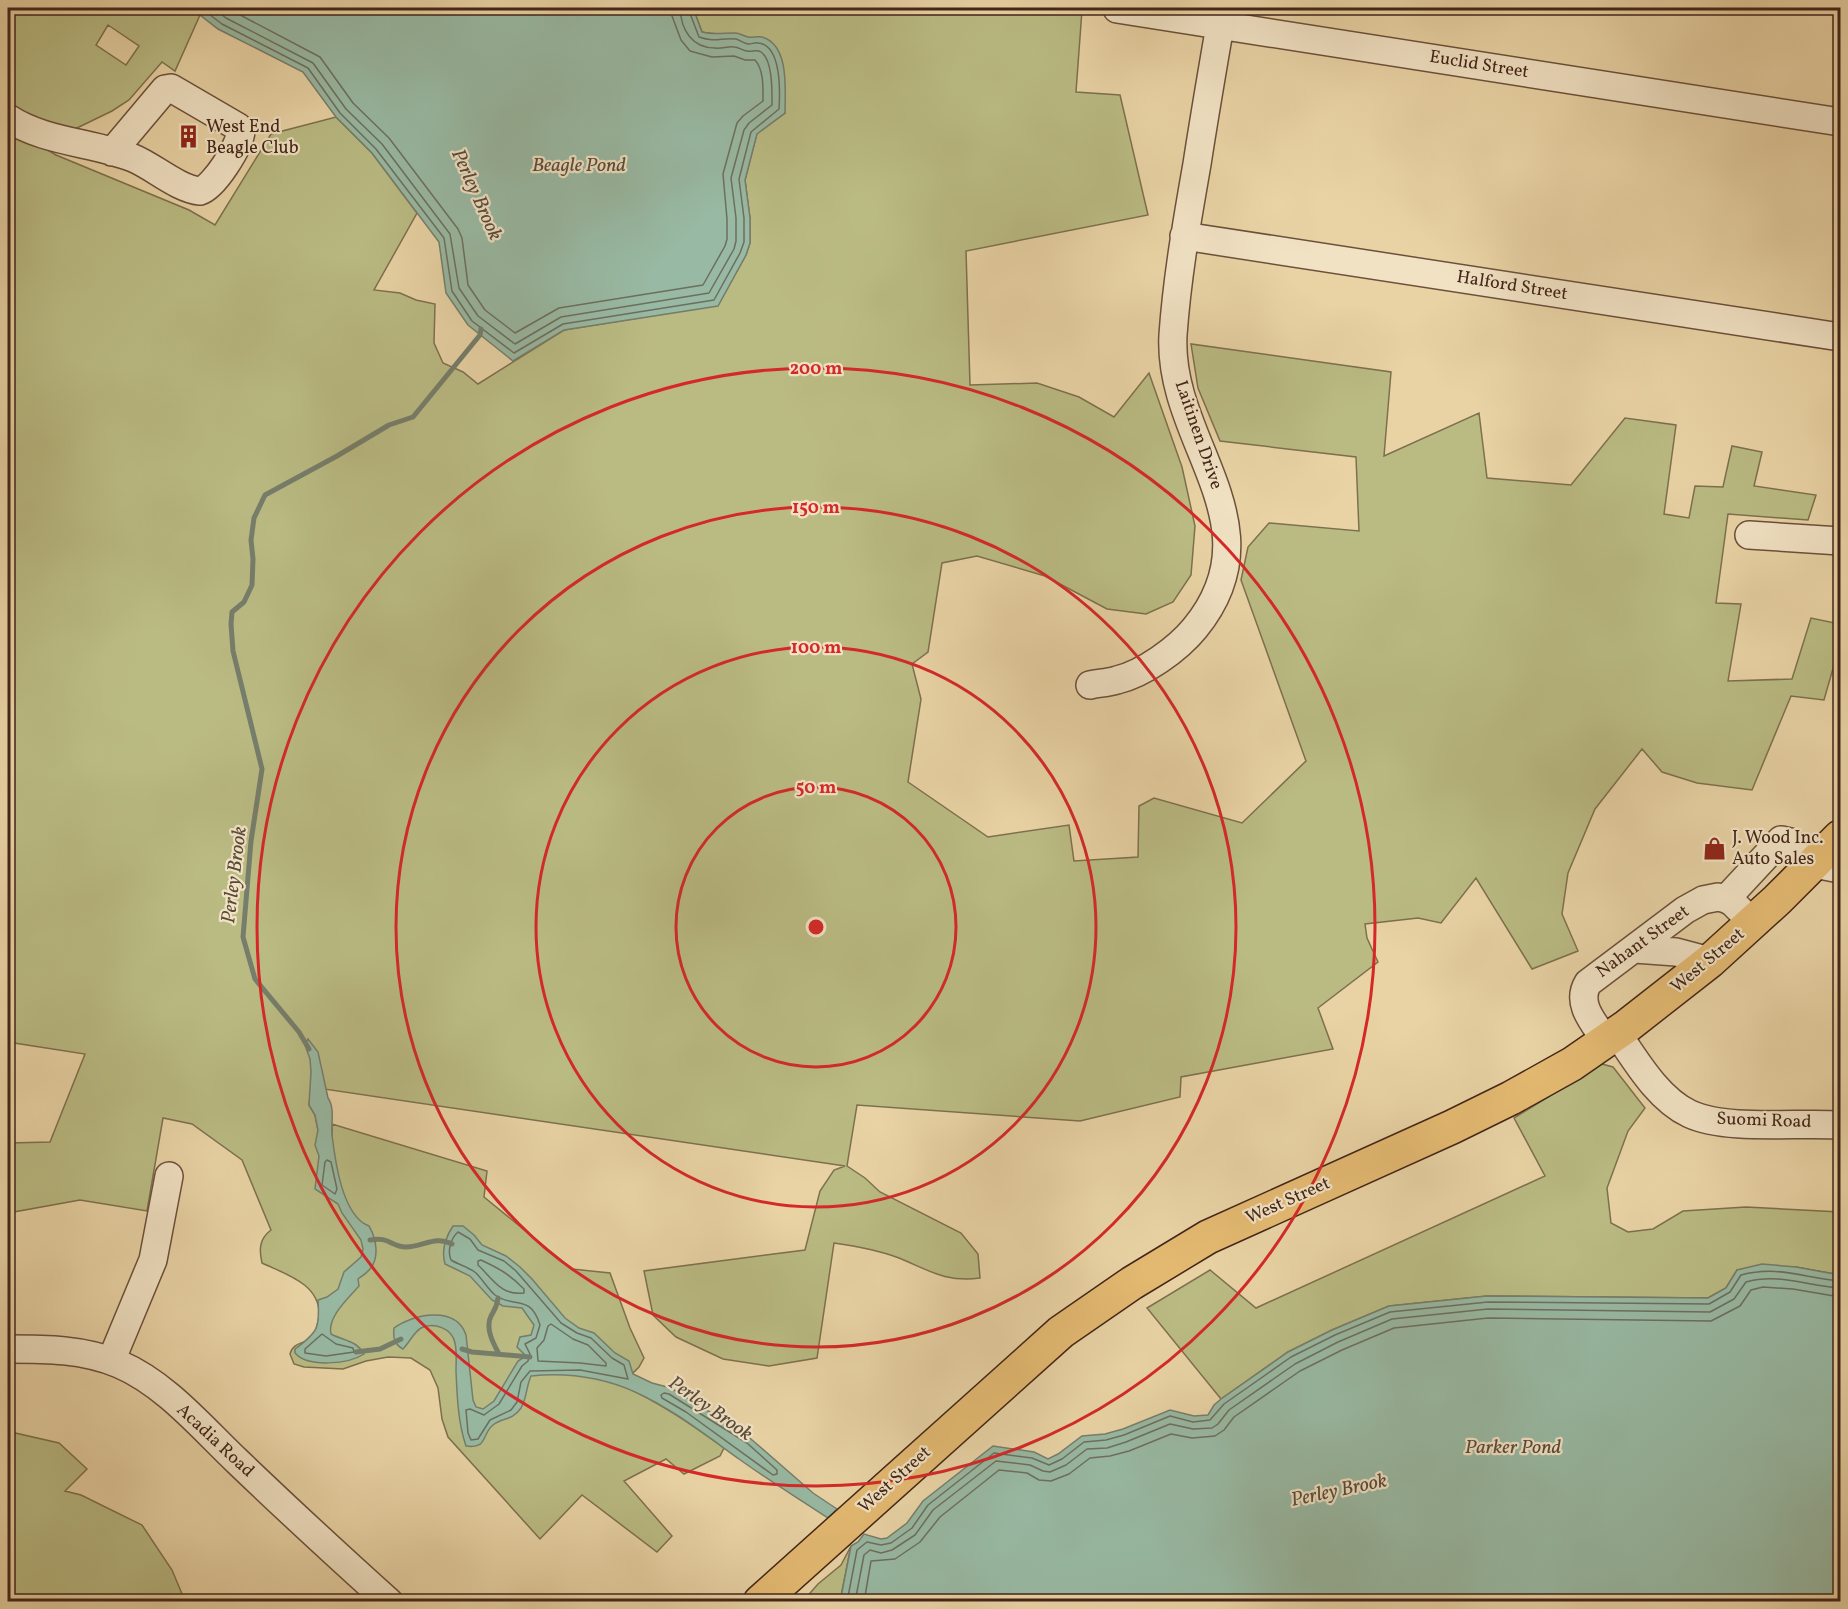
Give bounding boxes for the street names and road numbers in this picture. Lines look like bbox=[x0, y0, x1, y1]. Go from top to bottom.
street label: Euclid Street bbox=[1428, 45, 1530, 85]
street label: Halford Street bbox=[1455, 265, 1569, 307]
street label: Laitinen Drive bbox=[1168, 377, 1228, 493]
street label: Nahant Street bbox=[1591, 900, 1695, 984]
street label: West Street bbox=[1666, 923, 1750, 999]
street label: Suomi Road bbox=[1716, 1107, 1812, 1135]
street label: West Street bbox=[1242, 1171, 1334, 1231]
street label: Acadia Road bbox=[171, 1398, 259, 1484]
street label: West Street bbox=[853, 1441, 937, 1519]

